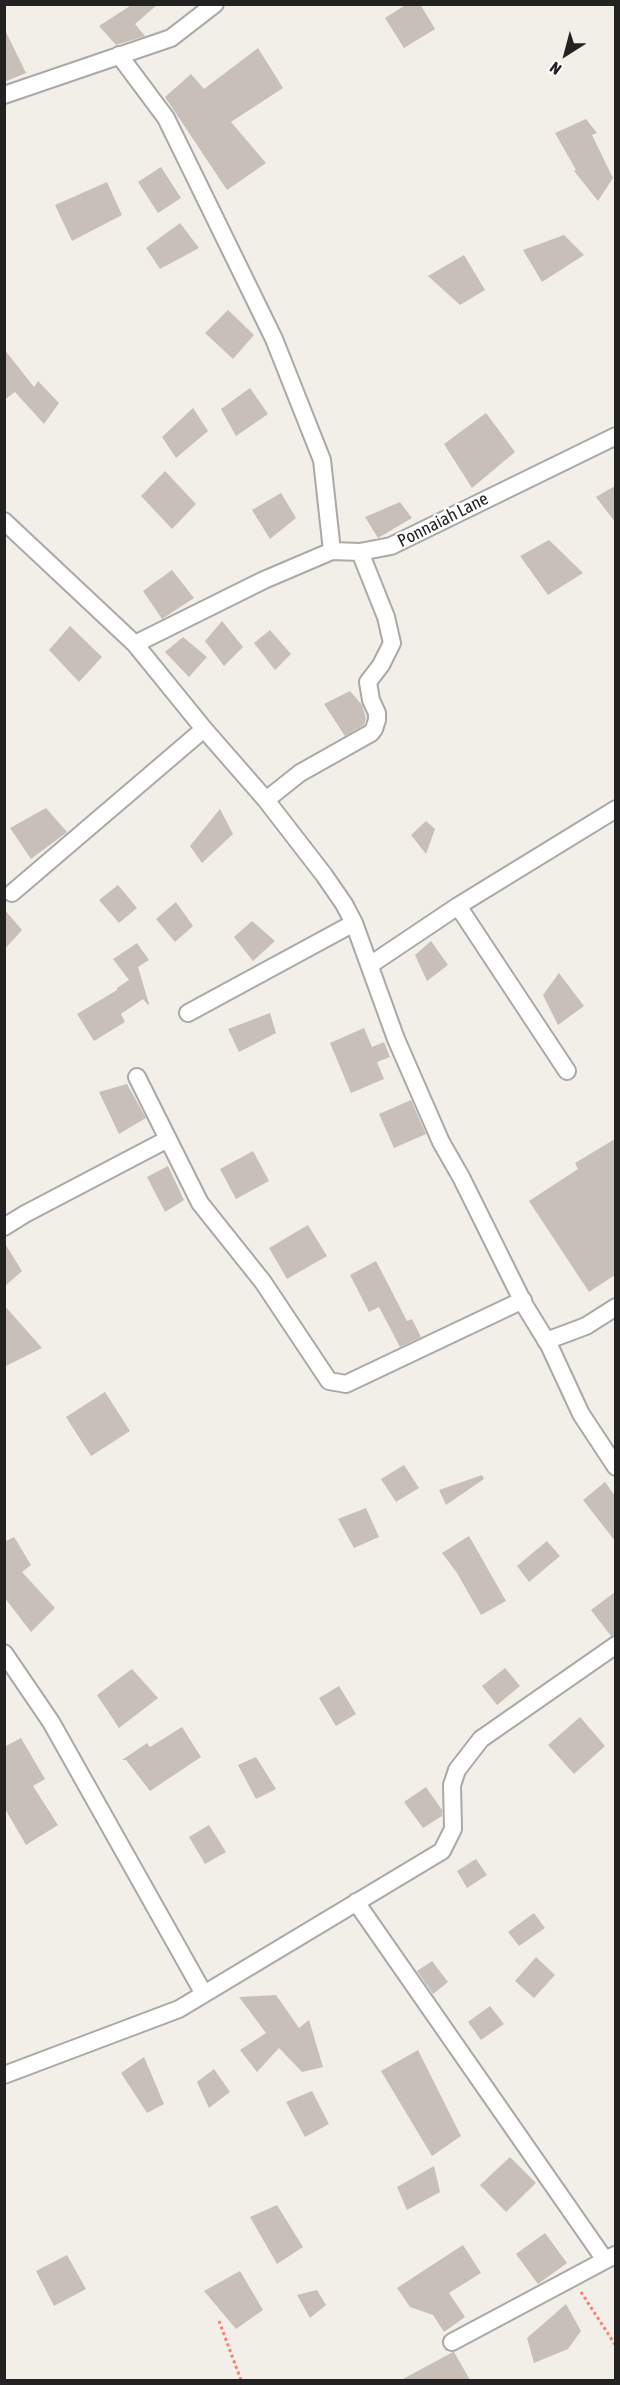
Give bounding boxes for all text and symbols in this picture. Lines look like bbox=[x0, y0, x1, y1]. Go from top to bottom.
north arrow bbox=[536, 24, 596, 84]
text: N bbox=[546, 59, 565, 79]
street label: Ponnaiah Lane bbox=[394, 488, 492, 552]

